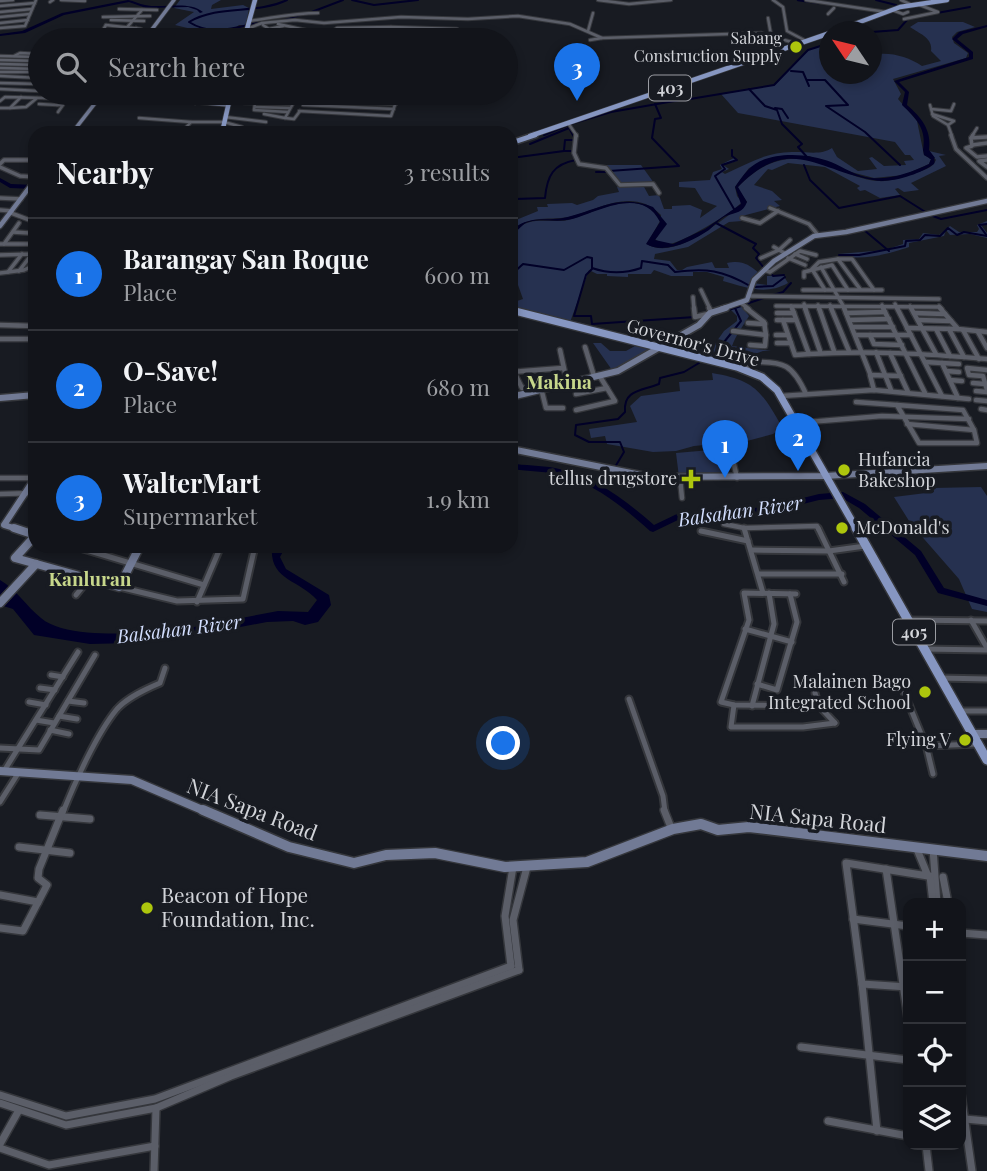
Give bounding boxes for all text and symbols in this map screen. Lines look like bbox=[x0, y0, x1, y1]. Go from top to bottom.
north arrow bbox=[819, 21, 882, 84]
place label: Sabang Construction Supply bbox=[634, 27, 783, 66]
search box bbox=[28, 28, 518, 105]
marker: Sabang Construction Supply bbox=[788, 39, 804, 55]
pin: 3 bbox=[554, 43, 600, 101]
icon: search bbox=[52, 48, 90, 86]
text: Search here bbox=[108, 49, 245, 84]
road number: 403 bbox=[649, 76, 691, 100]
text: Nearby bbox=[56, 152, 154, 192]
text: 3 results bbox=[404, 156, 490, 187]
text: Barangay San Roque bbox=[123, 241, 369, 276]
text: 1 bbox=[75, 259, 83, 290]
text: 600 m bbox=[424, 259, 490, 290]
text: Place bbox=[123, 276, 177, 307]
street label: Governor's Drive bbox=[624, 313, 762, 371]
text: O-Save! bbox=[123, 353, 218, 388]
district label: Makina bbox=[526, 368, 592, 394]
text: 2 bbox=[73, 371, 85, 402]
text: 680 m bbox=[426, 371, 490, 402]
text: Place bbox=[123, 388, 177, 419]
pin: 2 bbox=[775, 413, 821, 471]
pin: 1 bbox=[702, 420, 748, 478]
place label: Hufancia Bakeshop bbox=[858, 447, 936, 492]
marker: Hufancia Bakeshop bbox=[836, 462, 852, 478]
text: WalterMart bbox=[123, 465, 260, 500]
place label: tellus drugstore bbox=[549, 466, 677, 490]
marker: tellus drugstore bbox=[683, 471, 699, 487]
text: 3 bbox=[73, 483, 85, 514]
text: 1.9 km bbox=[426, 483, 490, 514]
water label: Balsahan River bbox=[675, 488, 804, 532]
text: Supermarket bbox=[123, 500, 257, 531]
place label: McDonald's bbox=[856, 515, 950, 539]
marker: McDonald's bbox=[834, 520, 850, 536]
district label: Kanluran bbox=[49, 565, 132, 591]
water label: Balsahan River bbox=[114, 607, 243, 649]
road number: 405 bbox=[893, 620, 935, 645]
place label: Malainen Bago Integrated School bbox=[768, 669, 911, 714]
marker: Malainen Bago Integrated School bbox=[917, 684, 933, 700]
your location bbox=[486, 726, 520, 760]
place label: Flying V bbox=[886, 727, 952, 751]
marker: Flying V bbox=[957, 732, 973, 748]
street label: NIA Sapa Road bbox=[183, 770, 322, 846]
street label: NIA Sapa Road bbox=[748, 796, 888, 838]
place label: Beacon of Hope Foundation, Inc. bbox=[161, 880, 315, 932]
map controls bbox=[903, 898, 966, 1150]
button: + bbox=[903, 898, 966, 961]
marker: Beacon of Hope Foundation, Inc. bbox=[139, 900, 155, 916]
button: − bbox=[903, 961, 966, 1024]
button: locate bbox=[903, 1024, 966, 1087]
button: layers bbox=[903, 1087, 966, 1150]

